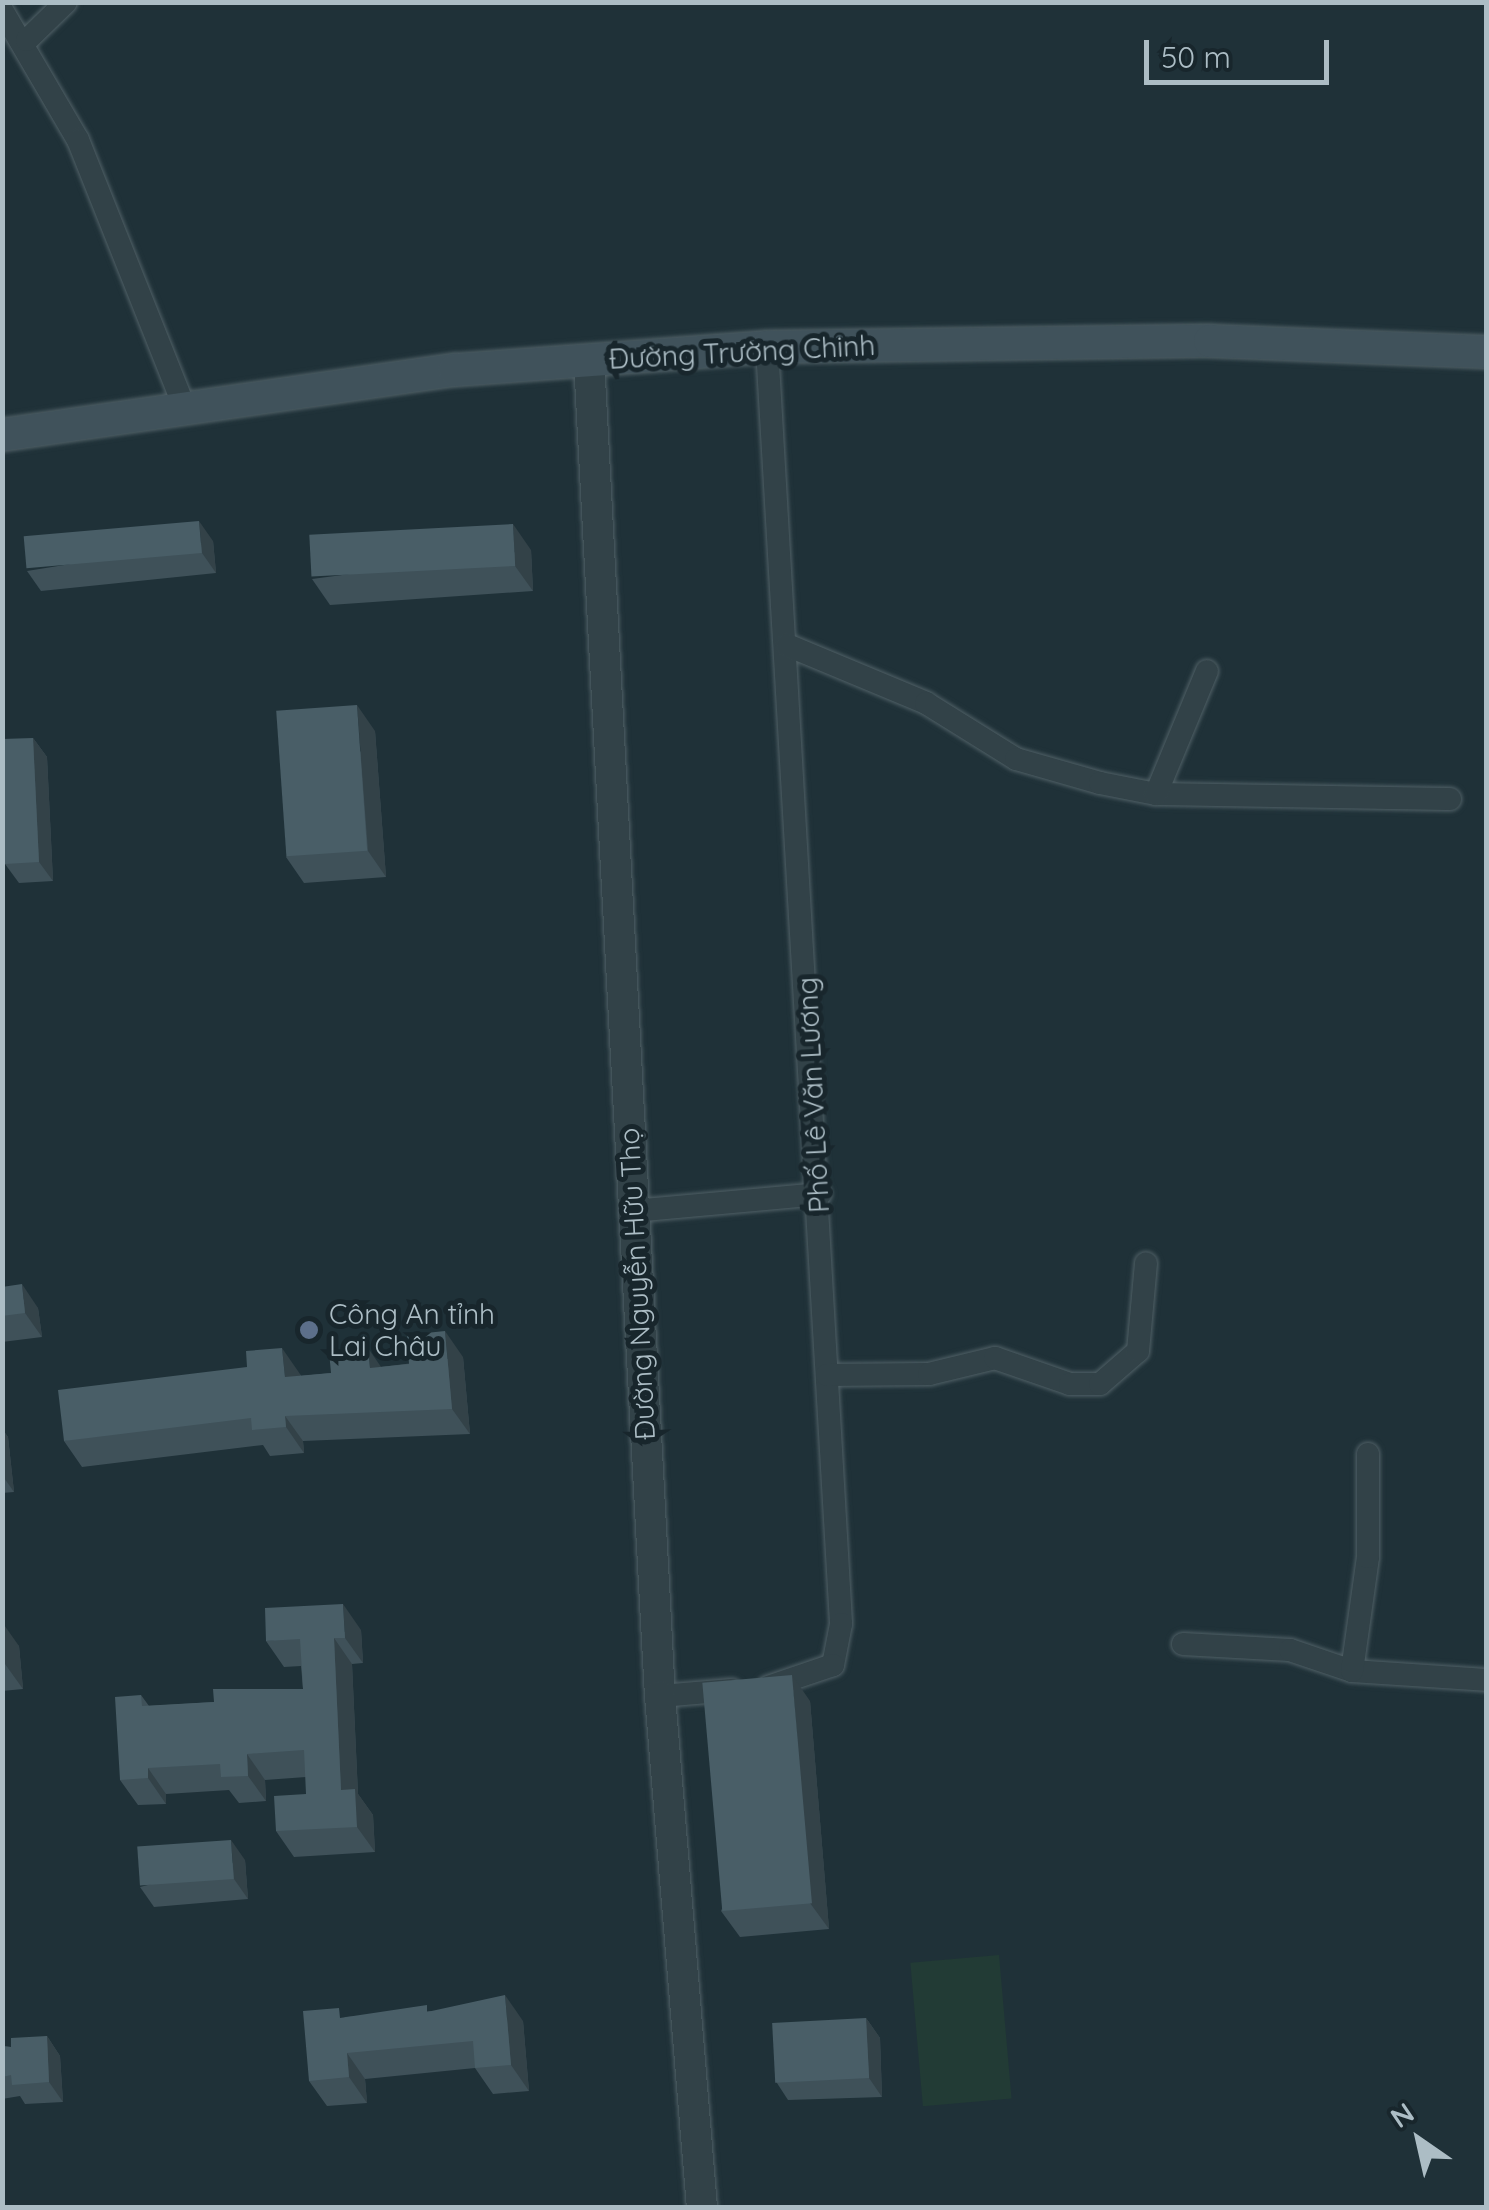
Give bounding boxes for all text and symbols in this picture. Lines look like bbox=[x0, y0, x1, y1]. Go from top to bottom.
scale bar bbox=[1149, 20, 1334, 82]
text: 50 m bbox=[1161, 38, 1231, 76]
street label: Đường Trường Chinh bbox=[608, 328, 876, 376]
street label: Phố Lê Văn Lương bbox=[790, 976, 836, 1214]
street label: Đường Nguyễn Hữu Thọ bbox=[612, 1127, 662, 1441]
place label: Công An tỉnh Lai Châu bbox=[329, 1297, 495, 1363]
marker: Công An tỉnh Lai Châu bbox=[298, 1319, 320, 1341]
north arrow bbox=[1369, 2090, 1469, 2190]
text: N bbox=[1384, 2094, 1420, 2135]

